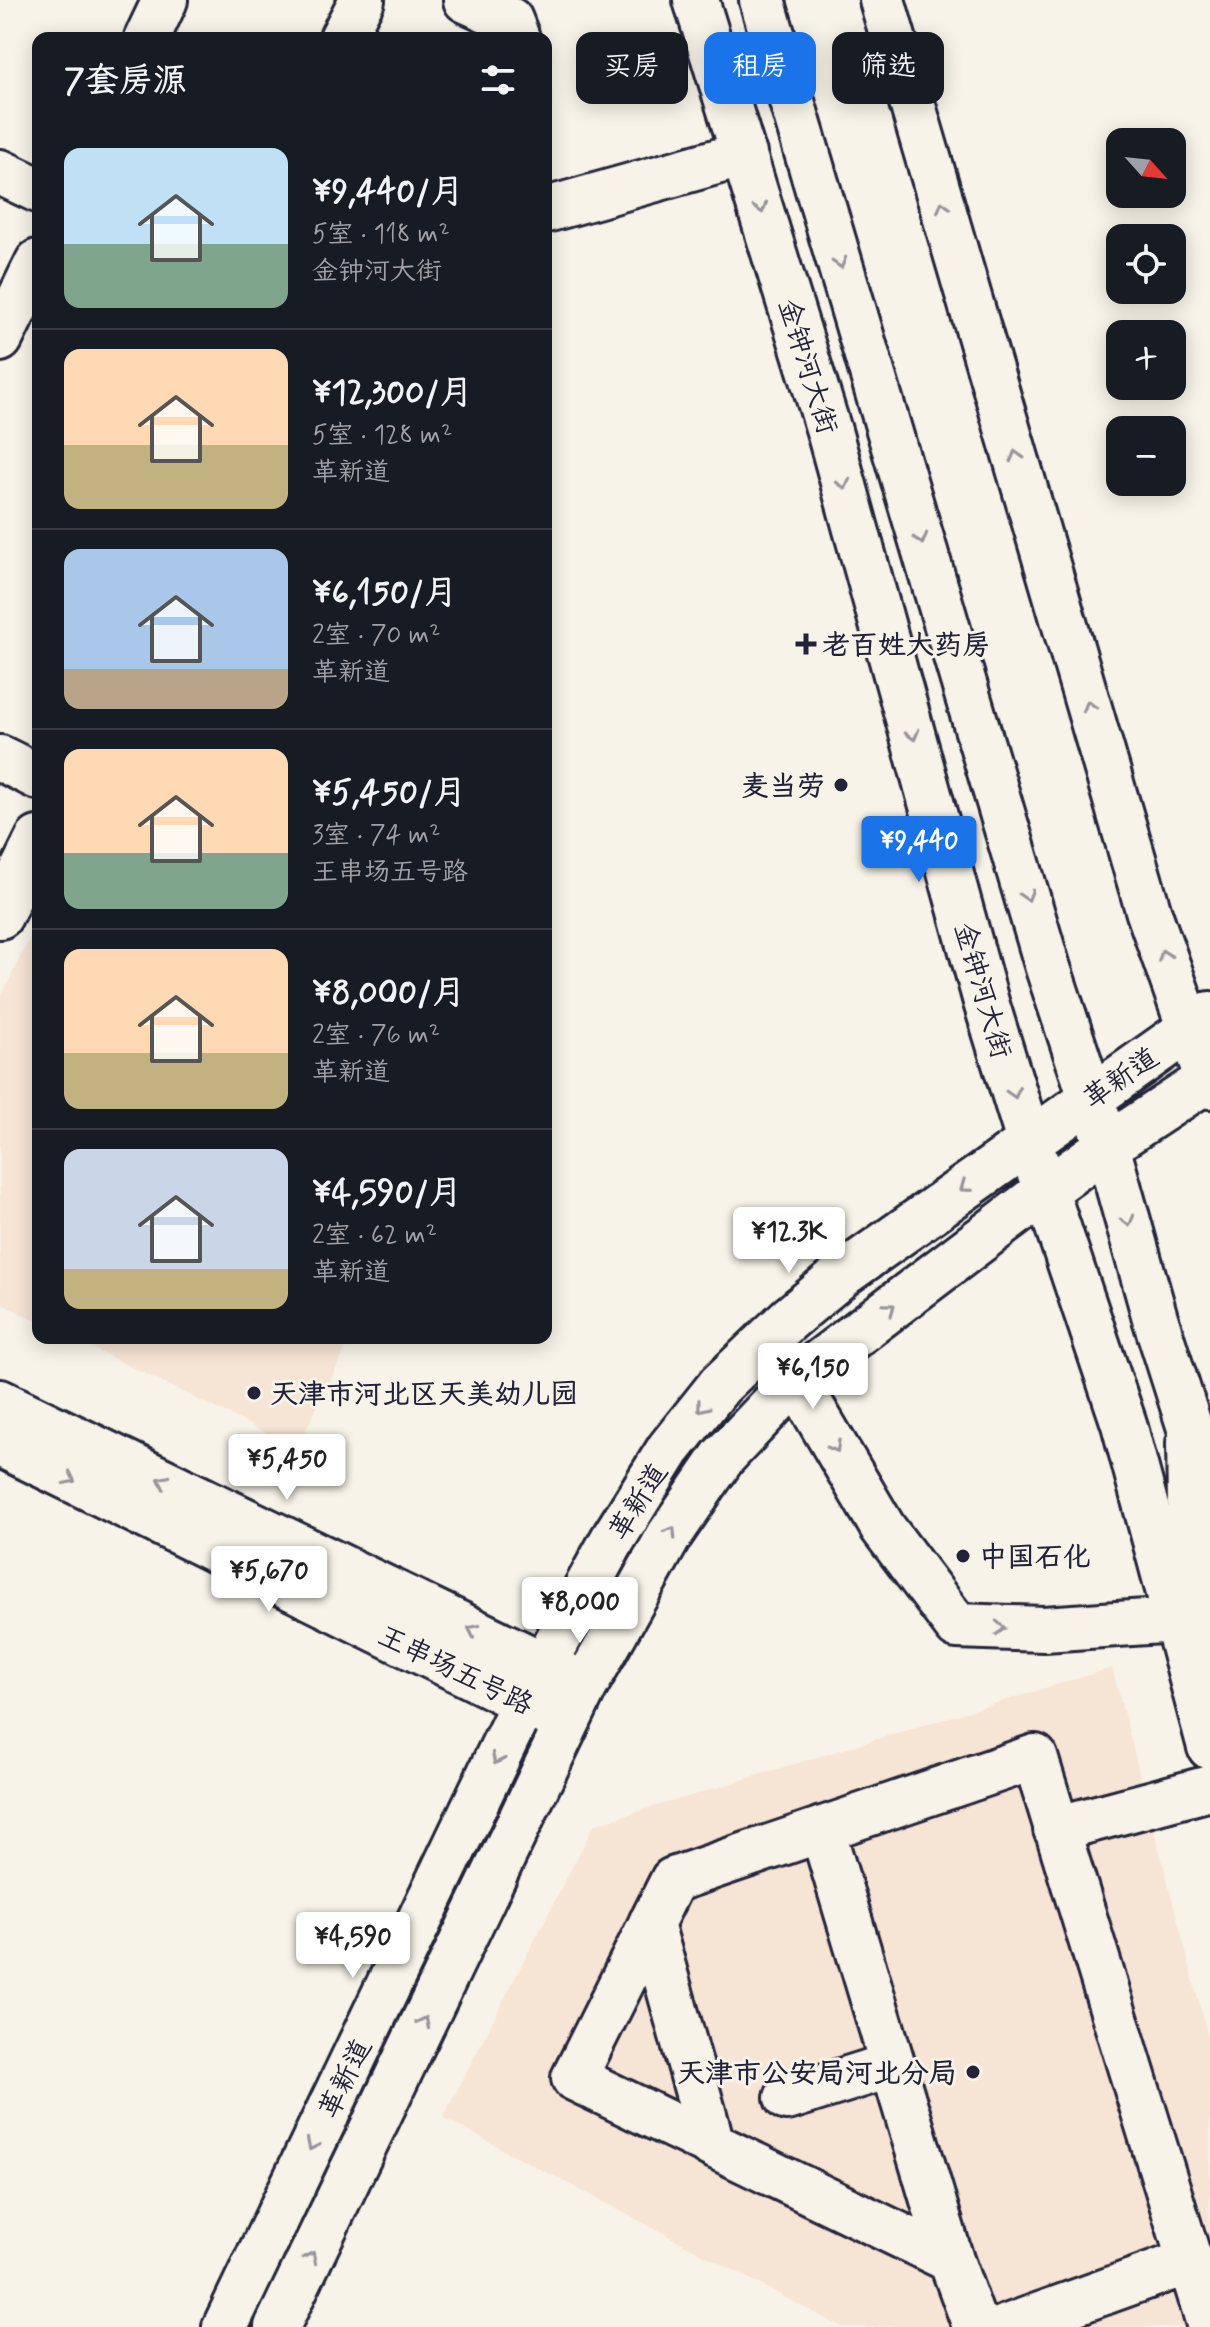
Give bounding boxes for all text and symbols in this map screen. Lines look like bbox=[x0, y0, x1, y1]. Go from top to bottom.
chip: 买房 bbox=[576, 32, 688, 104]
chip: 租房 bbox=[704, 32, 816, 104]
chip: 筛选 bbox=[832, 32, 944, 104]
icon: filters bbox=[476, 58, 520, 102]
text: 7套房源 bbox=[64, 59, 187, 104]
north arrow bbox=[1106, 128, 1186, 208]
map controls bbox=[1106, 128, 1186, 496]
text: ¥9,440/月 bbox=[312, 170, 464, 215]
icon: home bbox=[128, 180, 224, 276]
one-way arrow bbox=[936, 200, 952, 214]
one-way arrow bbox=[751, 201, 767, 215]
text: 5室 · 118 m² bbox=[312, 218, 450, 252]
button: locate bbox=[1106, 224, 1186, 304]
text: 金钟河大街 bbox=[312, 255, 442, 289]
one-way arrow bbox=[831, 255, 847, 269]
street label: 金钟河大街 bbox=[768, 294, 845, 439]
button: + bbox=[1106, 320, 1186, 400]
text: ¥12,300/月 bbox=[312, 371, 473, 416]
icon: home bbox=[128, 381, 224, 477]
button: − bbox=[1106, 416, 1186, 496]
text: 5室 · 128 m² bbox=[312, 419, 452, 453]
one-way arrow bbox=[1009, 450, 1025, 464]
text: 革新道 bbox=[312, 456, 390, 490]
one-way arrow bbox=[835, 476, 851, 490]
one-way arrow bbox=[912, 532, 928, 545]
text: ¥6,150/月 bbox=[312, 571, 458, 616]
icon: home bbox=[128, 581, 224, 677]
text: 2室 · 70 m² bbox=[312, 619, 441, 653]
place label: 老百姓大药房 bbox=[822, 628, 990, 665]
marker: 老百姓大药房 bbox=[797, 635, 815, 653]
text: 革新道 bbox=[312, 656, 390, 690]
one-way arrow bbox=[1082, 699, 1098, 713]
one-way arrow bbox=[904, 727, 920, 741]
place label: 麦当劳 bbox=[741, 769, 825, 806]
text: ¥5,450/月 bbox=[312, 771, 467, 816]
marker: 麦当劳 bbox=[832, 776, 850, 794]
icon: home bbox=[128, 781, 224, 877]
pin: ¥9,440 bbox=[854, 816, 984, 884]
text: 3室 · 74 m² bbox=[312, 819, 441, 853]
text: ¥9,440 bbox=[879, 825, 959, 859]
text: 王串场五号路 bbox=[312, 856, 468, 890]
one-way arrow bbox=[1018, 888, 1034, 902]
street label: 金钟河大街 bbox=[945, 918, 1019, 1063]
one-way arrow bbox=[1157, 949, 1173, 963]
text: ¥8,000/月 bbox=[312, 971, 466, 1016]
icon: home bbox=[128, 981, 224, 1077]
text: 2室 · 76 m² bbox=[312, 1019, 440, 1053]
street label: 革新道 bbox=[1076, 1040, 1166, 1118]
text: 革新道 bbox=[312, 1056, 390, 1090]
one-way arrow bbox=[1005, 1085, 1021, 1099]
text: ¥4,590/月 bbox=[312, 1171, 463, 1216]
one-way arrow bbox=[959, 1177, 973, 1192]
icon: home bbox=[128, 1181, 224, 1277]
pin: ¥12.3K bbox=[724, 1207, 854, 1275]
one-way arrow bbox=[1119, 1214, 1135, 1228]
text: ¥12.3K bbox=[751, 1216, 827, 1250]
text: 2室 · 62 m² bbox=[312, 1219, 437, 1253]
text: 革新道 bbox=[312, 1256, 390, 1290]
one-way arrow bbox=[882, 1304, 896, 1318]
pin: ¥6,150 bbox=[748, 1343, 878, 1411]
text: ¥6,150 bbox=[776, 1352, 850, 1386]
place label: 天津市河北区天美幼儿园 bbox=[270, 1377, 578, 1414]
marker: 天津市河北区天美幼儿园 bbox=[245, 1384, 263, 1402]
one-way arrow bbox=[697, 1398, 712, 1412]
pin: ¥5,450 bbox=[222, 1434, 352, 1502]
one-way arrow bbox=[825, 1438, 841, 1453]
text: ¥5,450 bbox=[247, 1443, 328, 1477]
street label: 革新道 bbox=[601, 1457, 677, 1548]
one-way arrow bbox=[62, 1469, 76, 1485]
one-way arrow bbox=[157, 1475, 172, 1491]
one-way arrow bbox=[662, 1527, 677, 1541]
place label: 中国石化 bbox=[979, 1540, 1091, 1577]
pin: ¥5,670 bbox=[204, 1546, 334, 1614]
marker: 中国石化 bbox=[954, 1547, 972, 1565]
text: ¥5,670 bbox=[229, 1555, 309, 1589]
pin: ¥8,000 bbox=[515, 1577, 645, 1645]
text: ¥8,000 bbox=[540, 1586, 620, 1620]
street label: 王串场五号路 bbox=[371, 1618, 539, 1725]
one-way arrow bbox=[994, 1619, 1007, 1636]
one-way arrow bbox=[467, 1624, 482, 1640]
one-way arrow bbox=[491, 1750, 506, 1765]
pin: ¥4,590 bbox=[288, 1912, 418, 1980]
text: ¥4,590 bbox=[314, 1921, 392, 1955]
one-way arrow bbox=[414, 2016, 430, 2031]
street label: 革新道 bbox=[311, 2033, 381, 2125]
place label: 天津市公安局河北分局 bbox=[677, 2056, 957, 2093]
marker: 天津市公安局河北分局 bbox=[964, 2063, 982, 2081]
one-way arrow bbox=[306, 2137, 322, 2151]
one-way arrow bbox=[301, 2250, 317, 2265]

